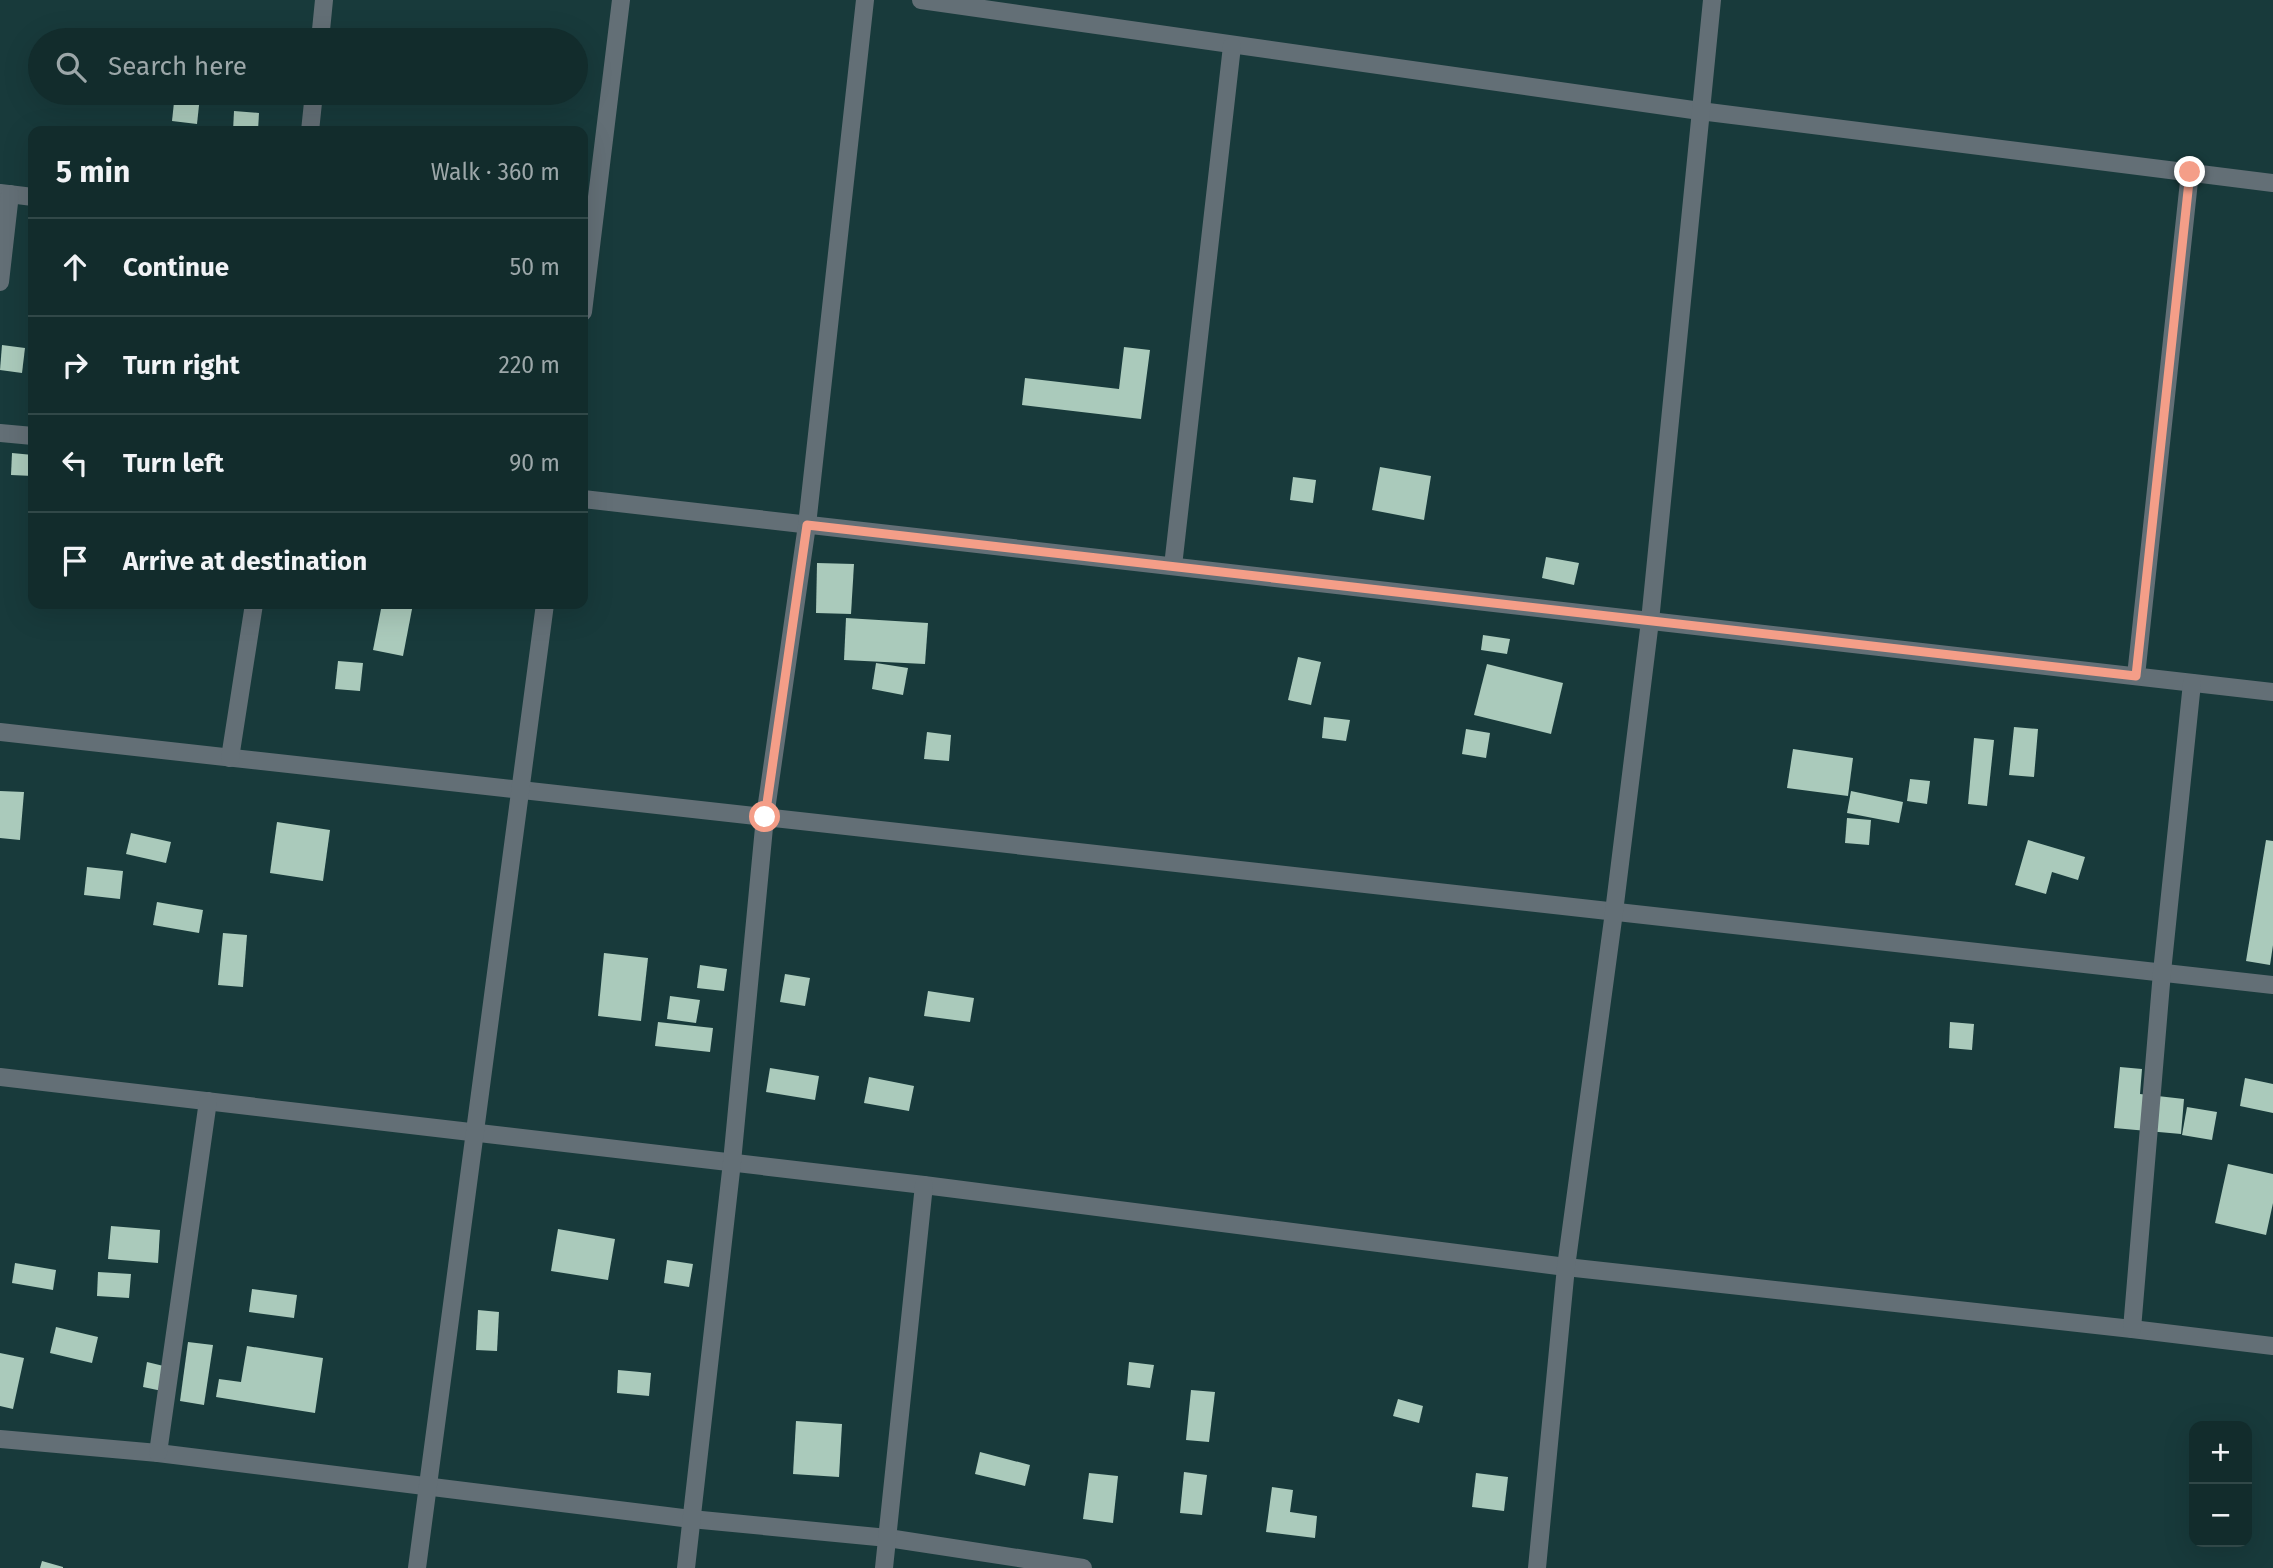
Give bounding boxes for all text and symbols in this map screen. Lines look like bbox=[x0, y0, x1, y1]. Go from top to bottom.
search box bbox=[28, 28, 588, 105]
icon: search bbox=[52, 48, 90, 86]
text: Search here bbox=[108, 51, 247, 82]
text: 5 min bbox=[56, 154, 130, 190]
route end bbox=[2174, 156, 2205, 187]
text: Walk · 360 m bbox=[431, 158, 560, 186]
icon: ahead bbox=[56, 248, 94, 286]
text: Continue bbox=[123, 252, 229, 283]
text: 50 m bbox=[510, 253, 560, 281]
icon: right bbox=[56, 346, 94, 384]
text: Turn right bbox=[123, 350, 240, 381]
text: 220 m bbox=[499, 351, 560, 379]
icon: left bbox=[56, 444, 94, 482]
text: Turn left bbox=[123, 448, 224, 479]
text: 90 m bbox=[509, 449, 560, 477]
icon: arrive bbox=[56, 542, 94, 580]
text: Arrive at destination bbox=[123, 546, 367, 577]
route start bbox=[749, 801, 780, 832]
map controls bbox=[2189, 1421, 2252, 1547]
button: + bbox=[2189, 1421, 2252, 1484]
button: − bbox=[2189, 1484, 2252, 1547]

